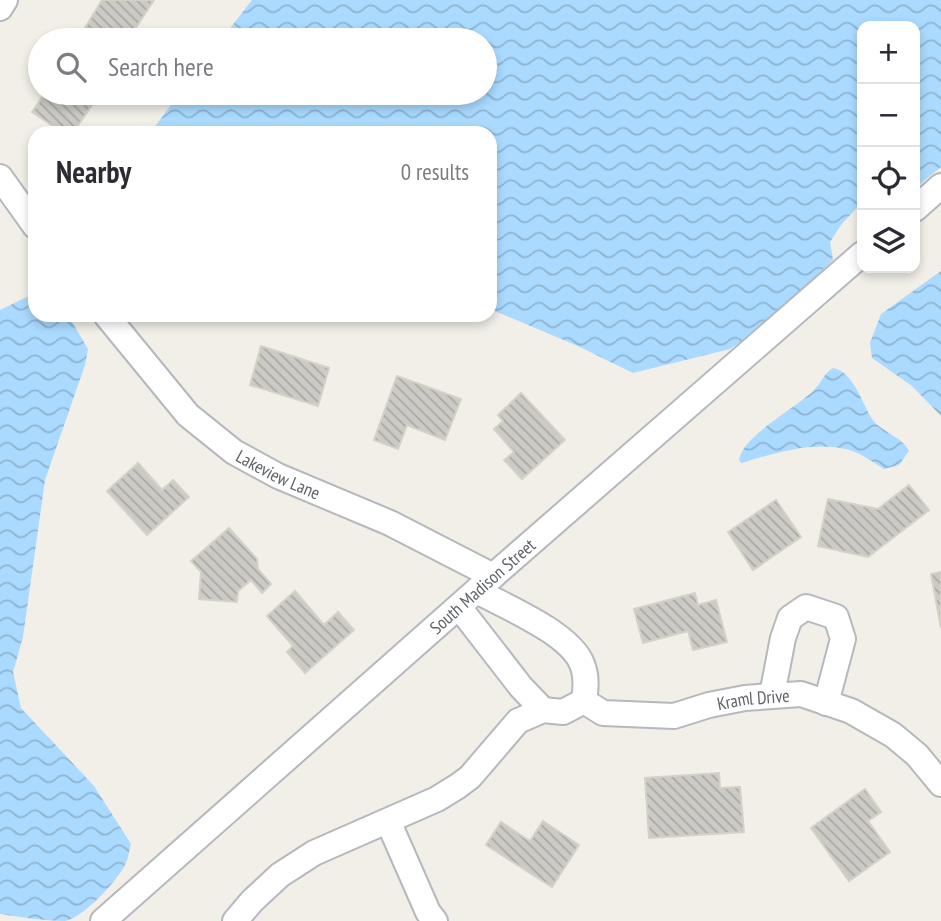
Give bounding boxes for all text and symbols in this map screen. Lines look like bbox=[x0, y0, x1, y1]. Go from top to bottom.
map controls bbox=[857, 21, 920, 273]
button: + bbox=[857, 21, 920, 84]
search box bbox=[28, 28, 497, 105]
icon: search bbox=[52, 48, 90, 86]
text: Search here bbox=[108, 50, 214, 83]
button: − bbox=[857, 84, 920, 147]
button: locate bbox=[857, 147, 920, 210]
text: Nearby bbox=[56, 152, 131, 191]
text: 0 results bbox=[401, 157, 469, 186]
button: layers bbox=[857, 210, 920, 273]
street label: Lakeview Lane bbox=[232, 444, 324, 504]
street label: South Madison Street bbox=[424, 533, 540, 639]
street label: Kraml Drive bbox=[715, 683, 790, 715]

